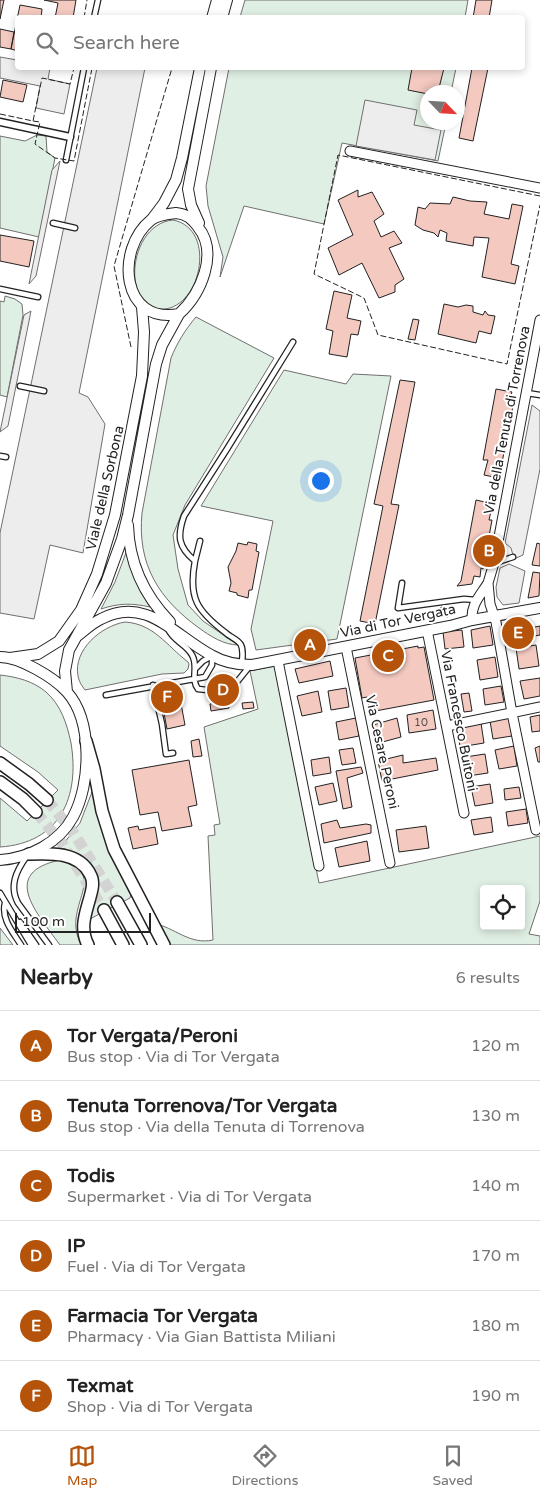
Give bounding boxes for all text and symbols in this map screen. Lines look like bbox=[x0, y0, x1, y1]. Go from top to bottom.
search box bbox=[15, 15, 525, 70]
icon: search bbox=[33, 29, 61, 57]
text: Search here bbox=[73, 32, 180, 54]
north arrow bbox=[420, 85, 465, 130]
street label: Via della Tenuta di Torrenova bbox=[480, 324, 534, 516]
street label: Viale della Sorbona bbox=[82, 424, 128, 552]
your location bbox=[308, 468, 334, 494]
pin: B bbox=[473, 532, 505, 570]
street label: Via di Tor Vergata bbox=[339, 600, 457, 642]
pin: E bbox=[502, 614, 534, 652]
pin: A bbox=[294, 626, 326, 664]
pin: C bbox=[372, 637, 404, 675]
street label: Via Francesco Buitoni bbox=[437, 649, 481, 793]
pin: D bbox=[207, 671, 239, 709]
pin: F bbox=[151, 678, 183, 716]
street label: Via Cesare Peroni bbox=[362, 693, 402, 811]
house number: 10 bbox=[414, 716, 428, 729]
map controls bbox=[480, 885, 525, 930]
button: locate bbox=[480, 885, 525, 930]
scale bar bbox=[15, 910, 151, 933]
text: 100 m bbox=[22, 913, 65, 930]
text: Nearby bbox=[20, 965, 93, 990]
text: 6 results bbox=[456, 968, 520, 988]
text: Tor Vergata/Peroni bbox=[67, 1025, 238, 1047]
text: A bbox=[30, 1036, 42, 1056]
text: 120 m bbox=[471, 1036, 520, 1056]
text: Bus stop · Via di Tor Vergata bbox=[67, 1047, 280, 1067]
text: Tenuta Torrenova/Tor Vergata bbox=[67, 1095, 337, 1117]
text: B bbox=[30, 1106, 42, 1126]
text: 130 m bbox=[471, 1106, 520, 1126]
text: Bus stop · Via della Tenuta di Torrenova bbox=[67, 1117, 365, 1137]
text: Todis bbox=[67, 1165, 115, 1187]
text: C bbox=[30, 1176, 42, 1196]
text: 140 m bbox=[471, 1176, 520, 1196]
text: Supermarket · Via di Tor Vergata bbox=[67, 1187, 312, 1207]
text: IP bbox=[67, 1235, 85, 1257]
text: D bbox=[30, 1246, 42, 1266]
text: 170 m bbox=[471, 1246, 520, 1266]
text: Fuel · Via di Tor Vergata bbox=[67, 1257, 246, 1277]
text: Farmacia Tor Vergata bbox=[67, 1305, 258, 1327]
text: E bbox=[31, 1316, 41, 1336]
text: 180 m bbox=[471, 1316, 520, 1336]
text: Pharmacy · Via Gian Battista Miliani bbox=[67, 1327, 336, 1347]
text: Texmat bbox=[67, 1375, 133, 1397]
text: F bbox=[31, 1386, 41, 1406]
text: 190 m bbox=[471, 1386, 520, 1406]
text: Shop · Via di Tor Vergata bbox=[67, 1397, 253, 1417]
tab: Map bbox=[67, 1442, 97, 1489]
tab: Directions bbox=[231, 1442, 298, 1489]
tab: Saved bbox=[432, 1442, 473, 1489]

